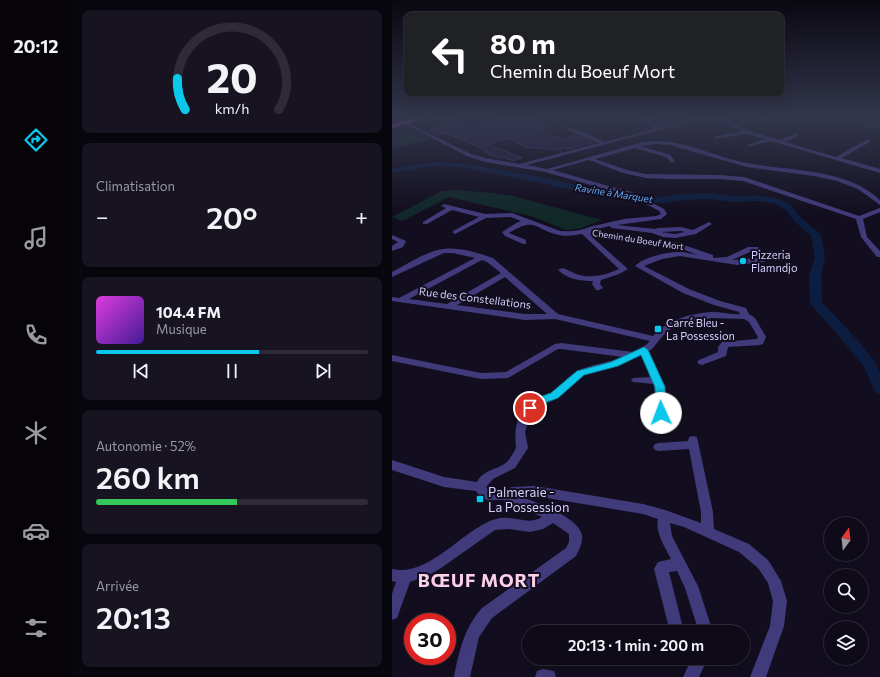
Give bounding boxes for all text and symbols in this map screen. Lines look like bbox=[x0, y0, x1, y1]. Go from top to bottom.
text: 80 m bbox=[490, 26, 556, 60]
icon: left bbox=[424, 28, 476, 80]
text: 20:12 bbox=[13, 35, 59, 57]
text: 20 bbox=[206, 51, 258, 102]
text: Chemin du Boeuf Mort bbox=[490, 60, 675, 82]
text: km/h bbox=[215, 98, 249, 116]
icon: directions bbox=[22, 126, 50, 154]
text: Climatisation bbox=[96, 178, 175, 194]
water label: Ravine à Marquet bbox=[574, 181, 655, 205]
text: 20° bbox=[206, 198, 257, 235]
text: − bbox=[96, 203, 109, 230]
text: + bbox=[355, 203, 368, 230]
icon: music bbox=[22, 224, 50, 252]
street label: Chemin du Boeuf Mort bbox=[592, 227, 685, 252]
place label: Pizzeria Flamndjo bbox=[751, 248, 798, 274]
marker: Pizzeria Flamndjo bbox=[738, 256, 748, 266]
street label: Rue des Constellations bbox=[418, 284, 532, 311]
text: 104.4 FM bbox=[156, 303, 221, 321]
place label: Carré Bleu - La Possession bbox=[666, 316, 735, 342]
icon: phone bbox=[22, 321, 50, 349]
text: Musique bbox=[156, 321, 207, 337]
marker: Carré Bleu - La Possession bbox=[653, 324, 663, 334]
icon: previous bbox=[130, 360, 152, 382]
icon: pause bbox=[221, 360, 243, 382]
icon: next bbox=[312, 360, 334, 382]
pin bbox=[513, 391, 547, 425]
position arrow bbox=[640, 392, 682, 434]
icon: arrive bbox=[519, 397, 541, 419]
icon: climate bbox=[22, 419, 50, 447]
text: Autonomie · 52% bbox=[96, 438, 196, 454]
text: 260 km bbox=[96, 458, 200, 495]
place label: Palmeraie - La Possession bbox=[488, 484, 569, 515]
marker: Palmeraie - La Possession bbox=[475, 494, 485, 504]
icon: car bbox=[22, 517, 50, 545]
north arrow bbox=[824, 517, 868, 561]
map controls bbox=[824, 517, 868, 665]
district label: BŒUF MORT bbox=[418, 569, 540, 591]
button: search bbox=[824, 569, 868, 613]
text: Arrivée bbox=[96, 578, 139, 594]
text: 20:13 bbox=[96, 598, 171, 635]
speed limit sign: 30 bbox=[404, 613, 456, 665]
icon: filters bbox=[22, 614, 50, 642]
button: layers bbox=[824, 621, 868, 665]
text: 20:13 · 1 min · 200 m bbox=[568, 636, 704, 654]

